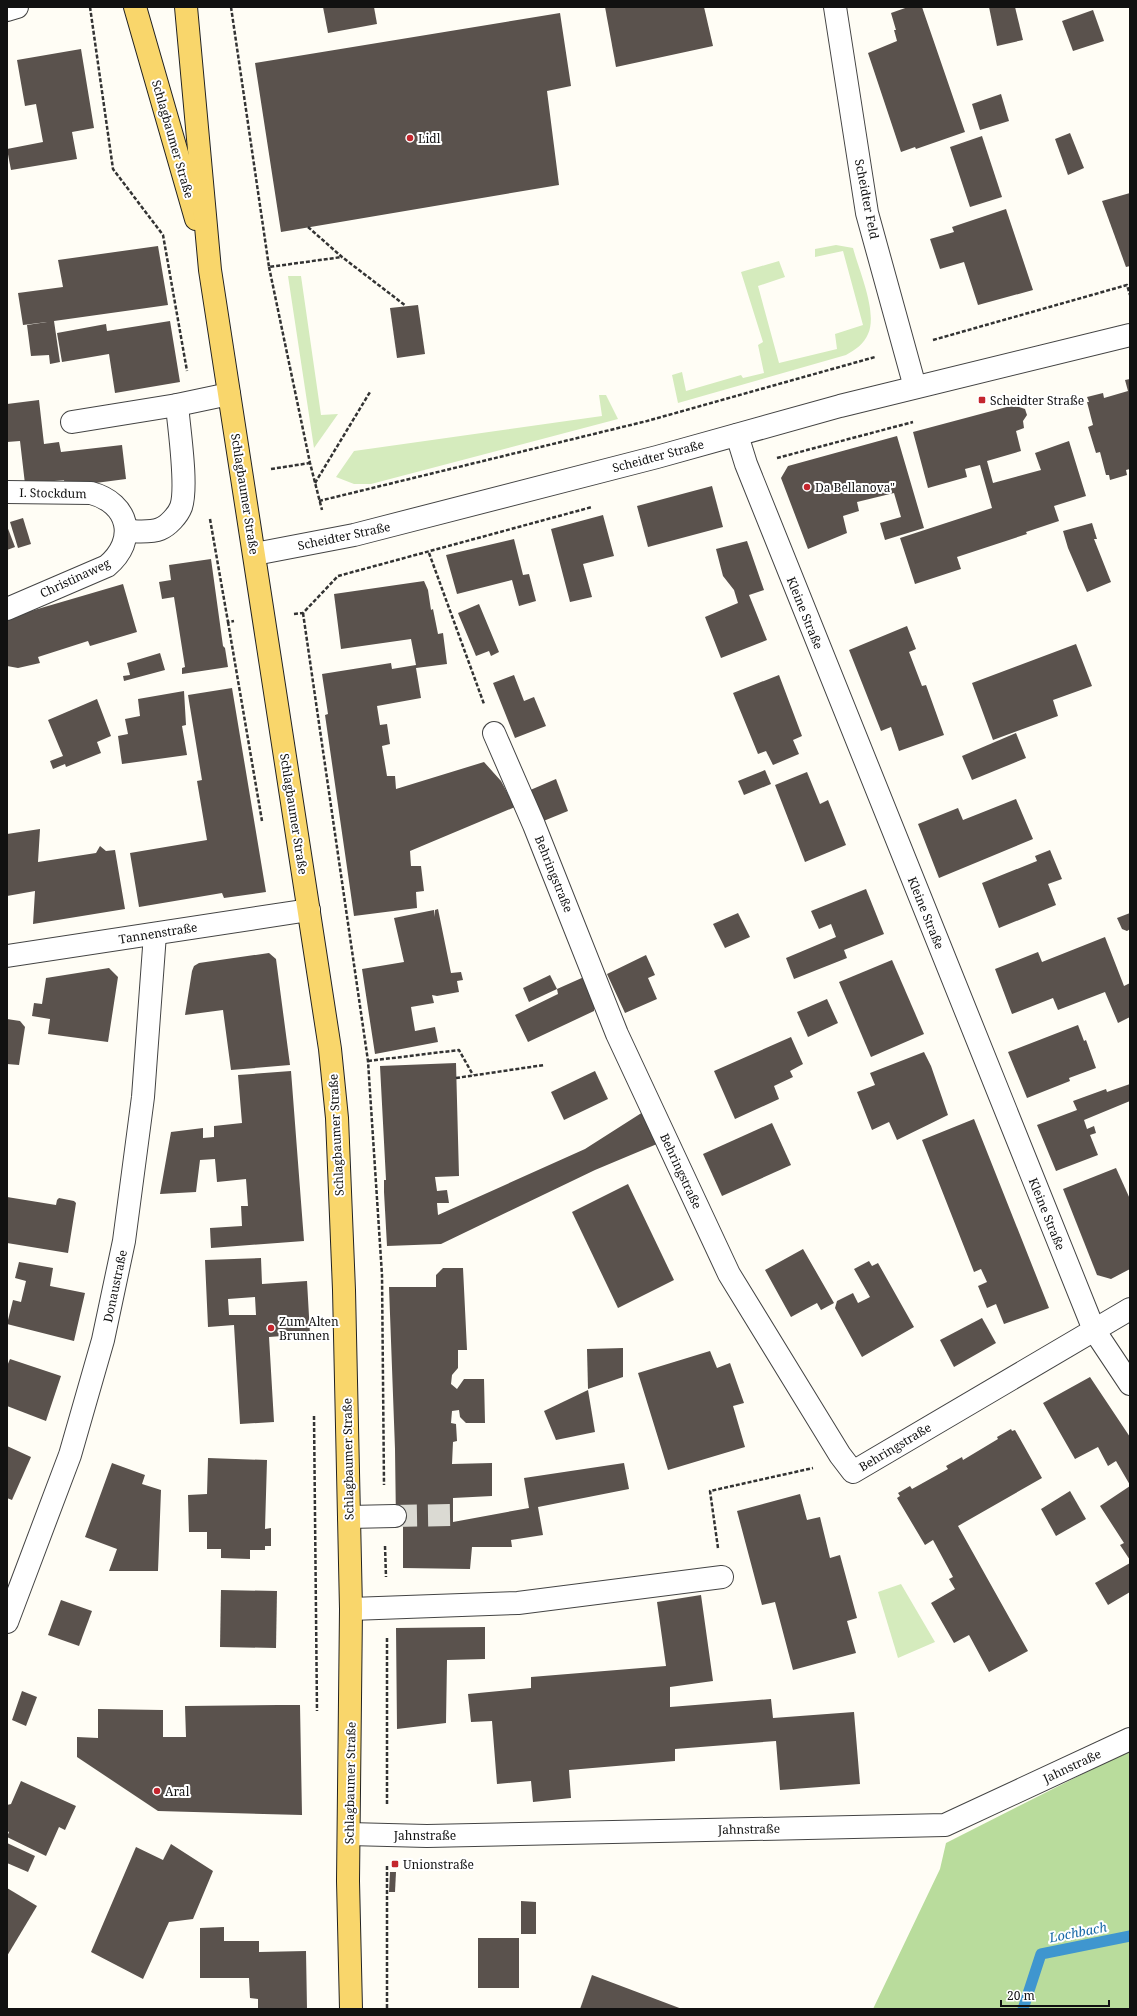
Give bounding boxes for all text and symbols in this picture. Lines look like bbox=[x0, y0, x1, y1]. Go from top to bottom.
street label: Schlagbaumer Straße bbox=[148, 78, 198, 200]
place label: Lidl bbox=[418, 130, 441, 147]
marker: Lidl bbox=[405, 133, 415, 143]
street label: Scheidter Feld bbox=[851, 158, 883, 241]
place label: Scheidter Straße bbox=[990, 392, 1084, 409]
marker: Scheidter Straße bbox=[977, 395, 987, 405]
street label: Schlagbaumer Straße bbox=[227, 432, 263, 556]
street label: Scheidter Straße bbox=[610, 436, 706, 476]
place label: Da Bellanova" bbox=[815, 479, 895, 496]
marker: Da Bellanova" bbox=[802, 482, 812, 492]
street label: I. Stockdum bbox=[19, 484, 87, 502]
street label: Scheidter Straße bbox=[296, 518, 392, 554]
street label: Christinaweg bbox=[37, 554, 113, 602]
street label: Kleine Straße bbox=[783, 574, 827, 652]
street label: Schlagbaumer Straße bbox=[276, 752, 312, 876]
street label: Behringstraße bbox=[531, 833, 577, 915]
street label: Kleine Straße bbox=[904, 874, 948, 952]
street label: Tannenstraße bbox=[117, 918, 199, 948]
street label: Schlagbaumer Straße bbox=[324, 1073, 348, 1197]
street label: Behringstraße bbox=[656, 1130, 706, 1212]
street label: Kleine Straße bbox=[1025, 1175, 1069, 1253]
street label: Donaustraße bbox=[99, 1248, 131, 1324]
place label: Zum Alten Brunnen bbox=[279, 1313, 339, 1344]
marker: Zum Alten Brunnen bbox=[266, 1323, 276, 1333]
street label: Schlagbaumer Straße bbox=[338, 1398, 358, 1520]
street label: Behringstraße bbox=[856, 1419, 934, 1475]
street label: Schlagbaumer Straße bbox=[340, 1722, 360, 1844]
street label: Jahnstraße bbox=[1039, 1745, 1104, 1787]
place label: Aral bbox=[165, 1783, 190, 1800]
marker: Aral bbox=[152, 1786, 162, 1796]
street label: Jahnstraße bbox=[717, 1820, 780, 1838]
street label: Jahnstraße bbox=[393, 1827, 456, 1844]
place label: Unionstraße bbox=[403, 1856, 474, 1873]
marker: Unionstraße bbox=[390, 1859, 400, 1869]
water label: Lochbach bbox=[1047, 1918, 1109, 1947]
scale bar bbox=[1001, 1982, 1109, 2008]
text: 20 m bbox=[1007, 1987, 1035, 2004]

